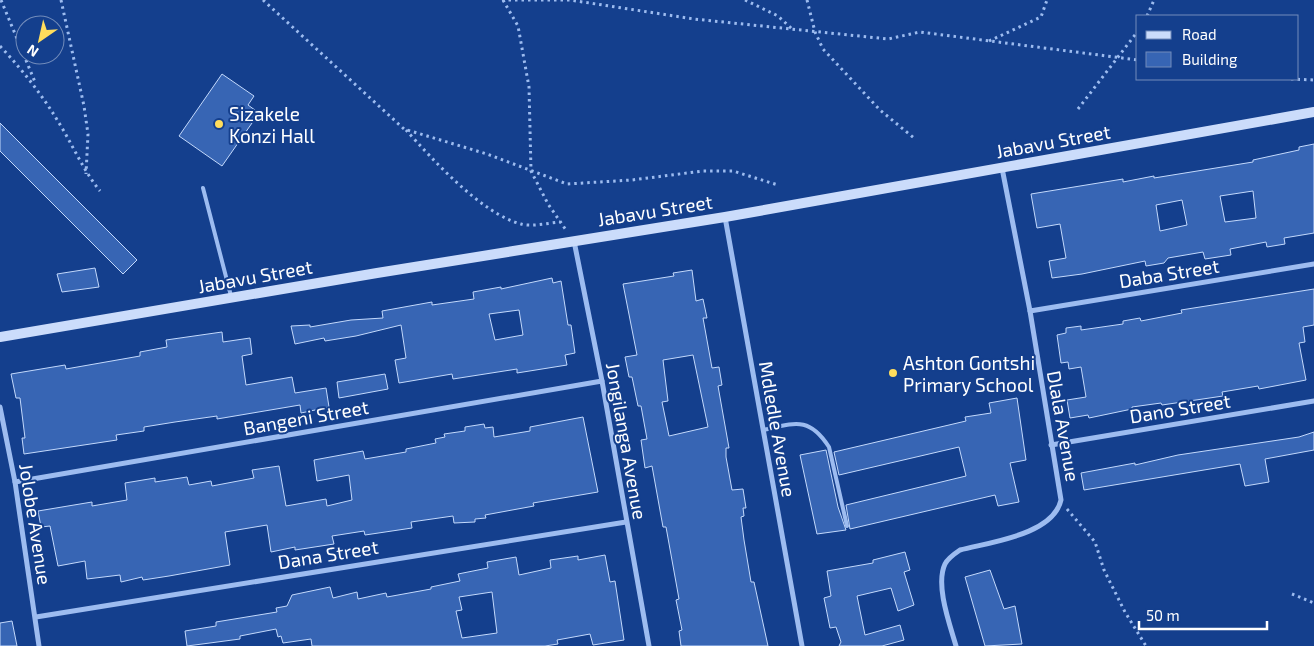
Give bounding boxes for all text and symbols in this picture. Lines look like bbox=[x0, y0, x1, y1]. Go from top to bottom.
north arrow bbox=[15, 15, 65, 65]
legend bbox=[1136, 15, 1299, 80]
text: Road bbox=[1182, 25, 1217, 43]
text: N bbox=[24, 41, 41, 61]
text: Building bbox=[1182, 50, 1238, 68]
place label: Sizakele Konzi Hall bbox=[229, 102, 315, 147]
marker: Sizakele Konzi Hall bbox=[213, 118, 225, 130]
street label: Jabavu Street bbox=[994, 120, 1112, 162]
street label: Jabavu Street bbox=[596, 190, 714, 230]
street label: Daba Street bbox=[1117, 254, 1221, 292]
street label: Jabavu Street bbox=[196, 255, 314, 297]
place label: Ashton Gontshi Primary School bbox=[903, 351, 1035, 396]
street label: Mdledle Avenue bbox=[755, 359, 801, 499]
street label: Jongilanga Avenue bbox=[602, 361, 652, 521]
marker: Ashton Gontshi Primary School bbox=[887, 367, 899, 379]
street label: Dlala Avenue bbox=[1043, 369, 1085, 483]
street label: Dano Street bbox=[1128, 389, 1232, 427]
street label: Bangeni Street bbox=[242, 395, 370, 439]
street label: Jolobe Avenue bbox=[15, 462, 57, 586]
street label: Dana Street bbox=[276, 535, 380, 573]
scale bar bbox=[1139, 598, 1266, 630]
text: 50 m bbox=[1146, 606, 1180, 624]

